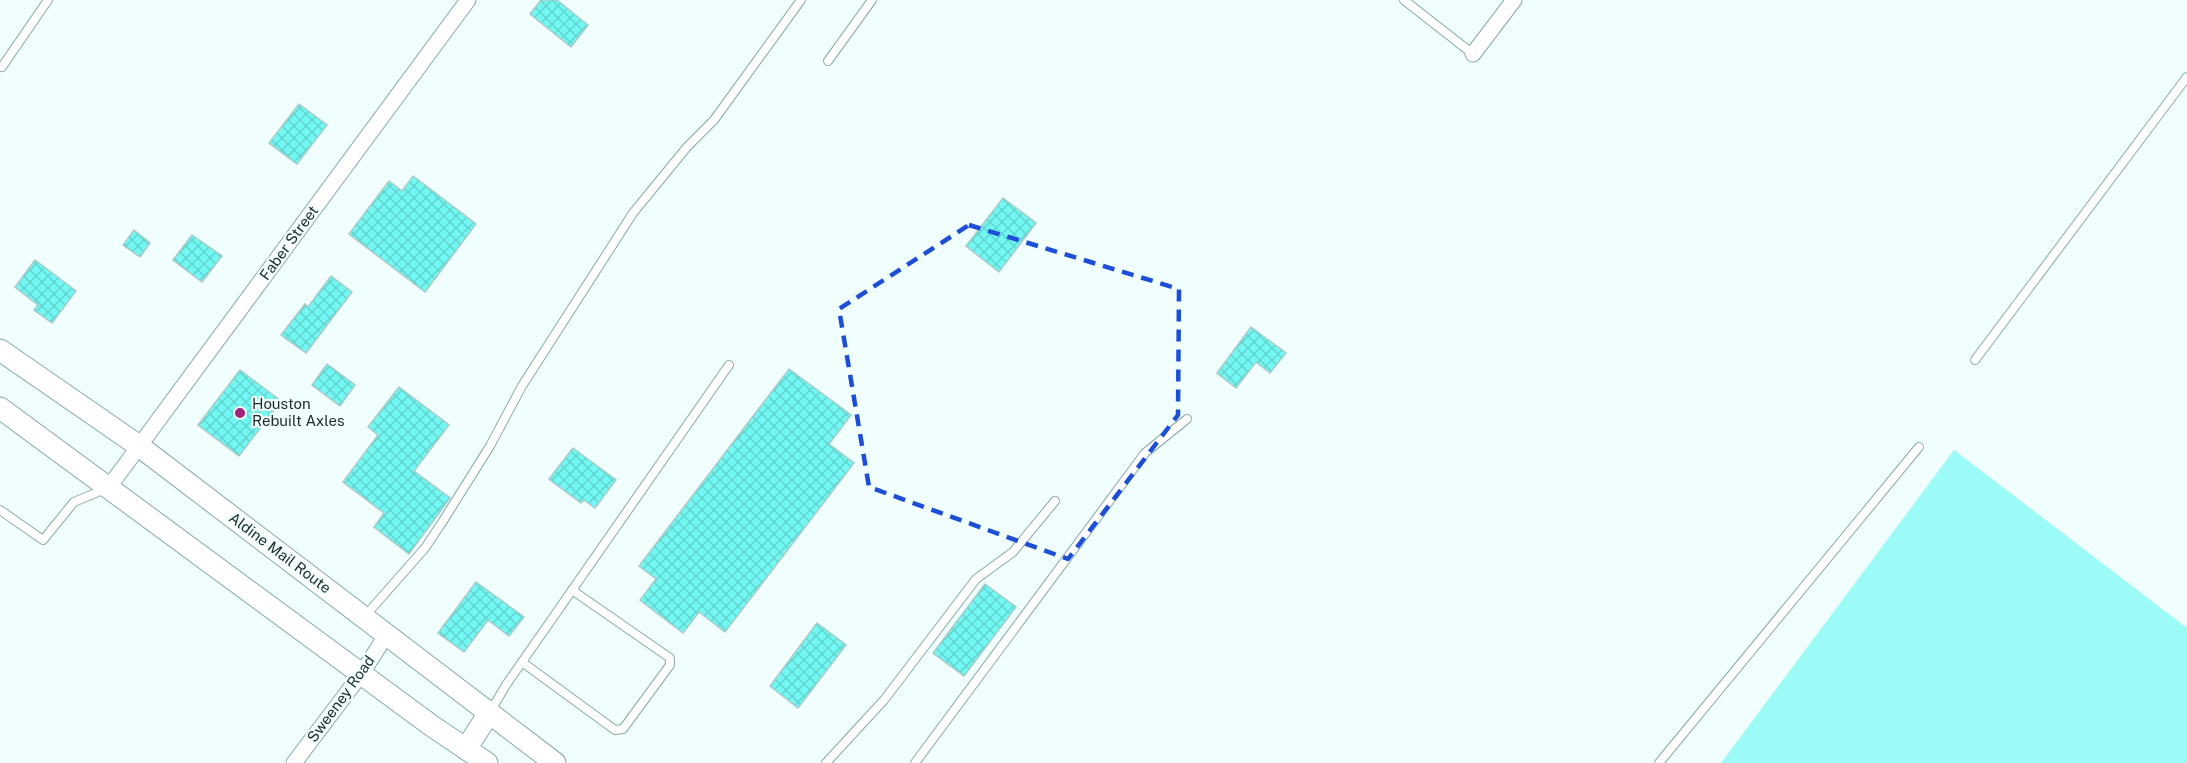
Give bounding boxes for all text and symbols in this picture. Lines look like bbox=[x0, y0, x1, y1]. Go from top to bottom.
street label: Faber Street bbox=[256, 202, 321, 283]
place label: Houston Rebuilt Axles bbox=[252, 395, 345, 429]
marker: Houston Rebuilt Axles bbox=[233, 406, 247, 420]
street label: Aldine Mail Route bbox=[226, 509, 335, 596]
street label: Sweeney Road bbox=[303, 652, 378, 745]

